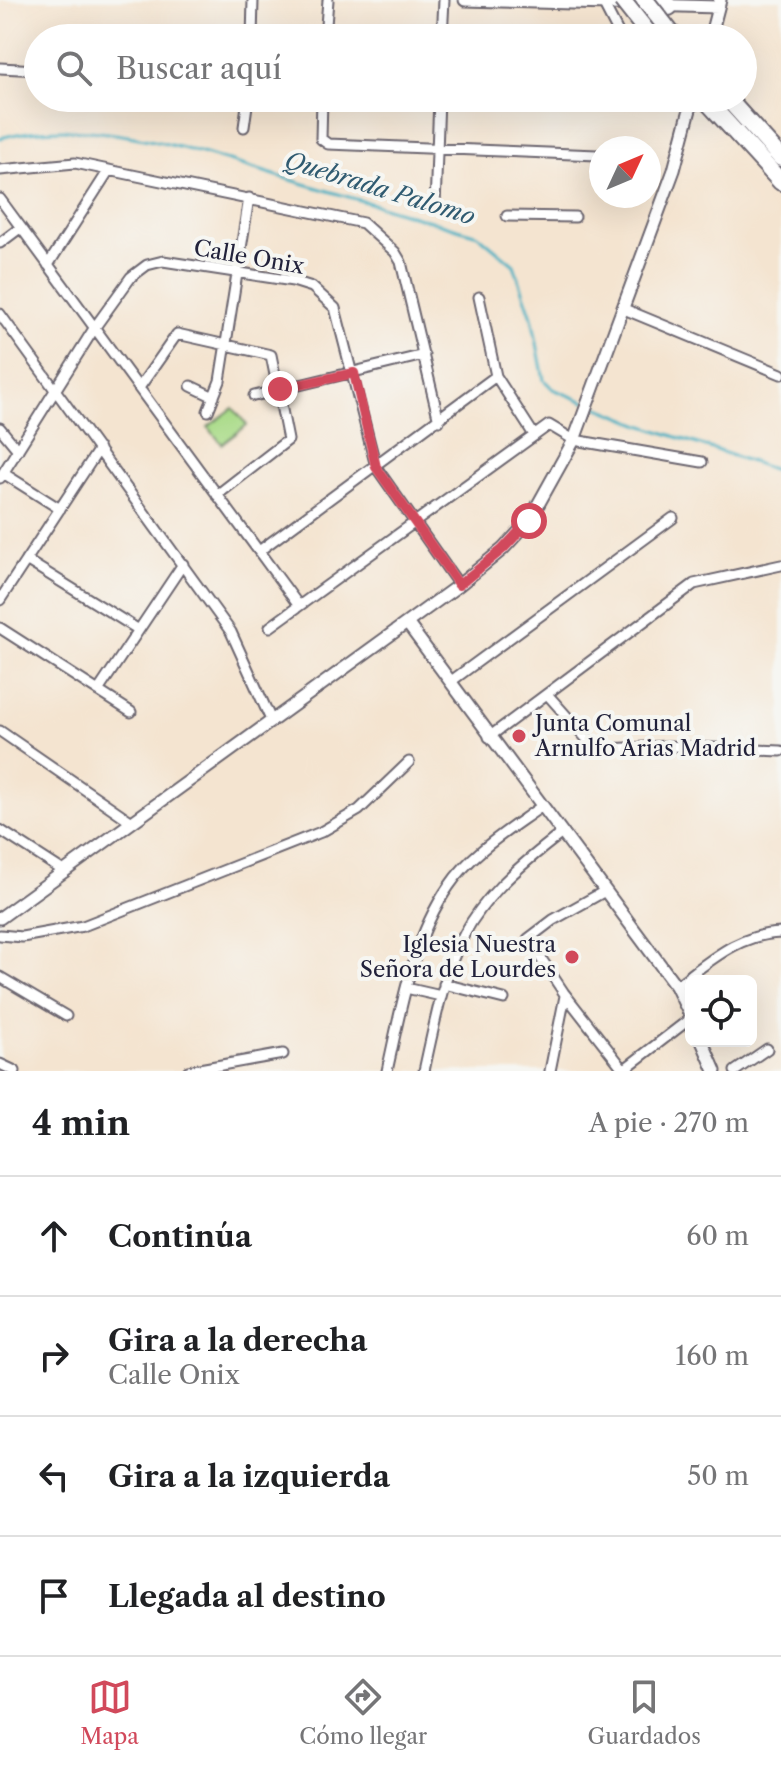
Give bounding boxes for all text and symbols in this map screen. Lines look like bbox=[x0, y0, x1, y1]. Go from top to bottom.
search box bbox=[24, 24, 757, 112]
icon: search bbox=[52, 46, 96, 90]
text: Buscar aquí bbox=[116, 50, 282, 87]
north arrow bbox=[589, 136, 661, 208]
water label: Quebrada Palomo bbox=[281, 145, 479, 231]
street label: Calle Onix bbox=[192, 234, 306, 280]
route end bbox=[262, 371, 298, 407]
route start bbox=[511, 503, 547, 539]
place label: Junta Comunal Arnulfo Arias Madrid bbox=[532, 710, 756, 762]
marker: Junta Comunal Arnulfo Arias Madrid bbox=[510, 727, 528, 745]
place label: Iglesia Nuestra Señora de Lourdes bbox=[360, 931, 556, 983]
marker: Iglesia Nuestra Señora de Lourdes bbox=[563, 948, 581, 966]
map controls bbox=[685, 975, 757, 1047]
button: locate bbox=[685, 975, 757, 1047]
text: 4 min bbox=[32, 1102, 130, 1144]
text: A pie · 270 m bbox=[589, 1107, 749, 1139]
icon: ahead bbox=[32, 1214, 76, 1258]
text: Continúa bbox=[108, 1218, 252, 1255]
text: 60 m bbox=[686, 1220, 749, 1252]
text: Gira a la derecha bbox=[108, 1322, 367, 1359]
icon: right bbox=[32, 1334, 76, 1378]
text: 160 m bbox=[675, 1340, 749, 1372]
text: Calle Onix bbox=[108, 1359, 240, 1391]
icon: left bbox=[32, 1454, 76, 1498]
text: Gira a la izquierda bbox=[108, 1458, 390, 1495]
text: 50 m bbox=[687, 1460, 749, 1492]
icon: arrive bbox=[32, 1574, 76, 1618]
text: Llegada al destino bbox=[108, 1578, 386, 1615]
tab: Mapa bbox=[80, 1675, 139, 1750]
tab: Cómo llegar bbox=[299, 1675, 427, 1750]
tab: Guardados bbox=[588, 1675, 701, 1750]

